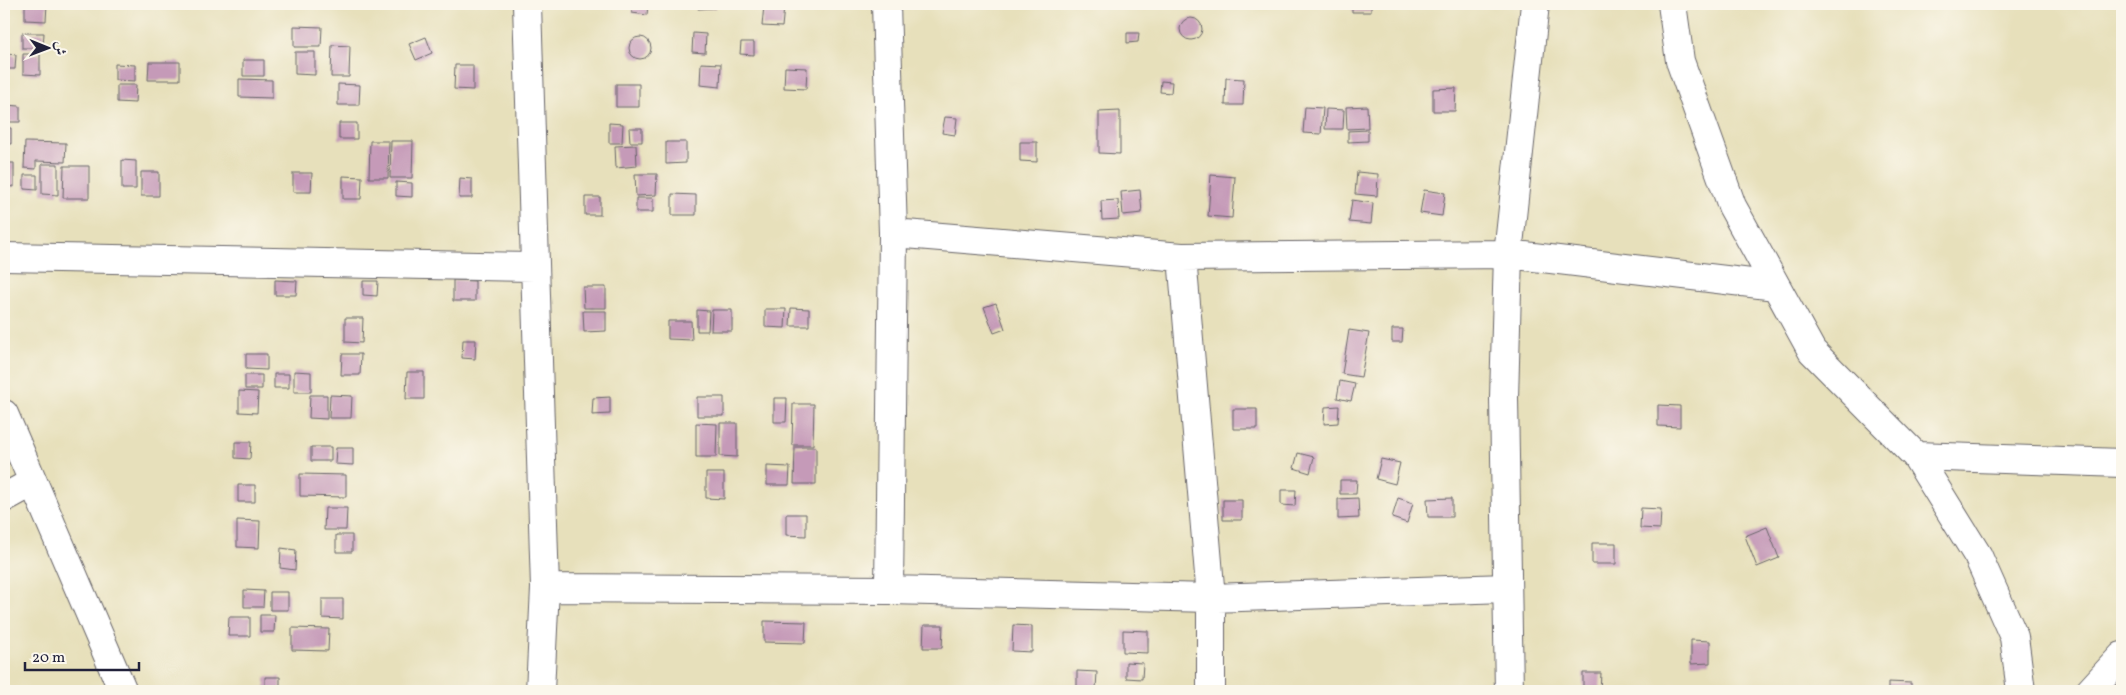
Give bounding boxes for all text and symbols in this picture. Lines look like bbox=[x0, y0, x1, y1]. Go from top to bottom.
north arrow bbox=[22, 22, 72, 72]
text: ش bbox=[50, 41, 69, 55]
scale bar bbox=[25, 640, 139, 672]
text: 20 m bbox=[32, 648, 65, 669]

